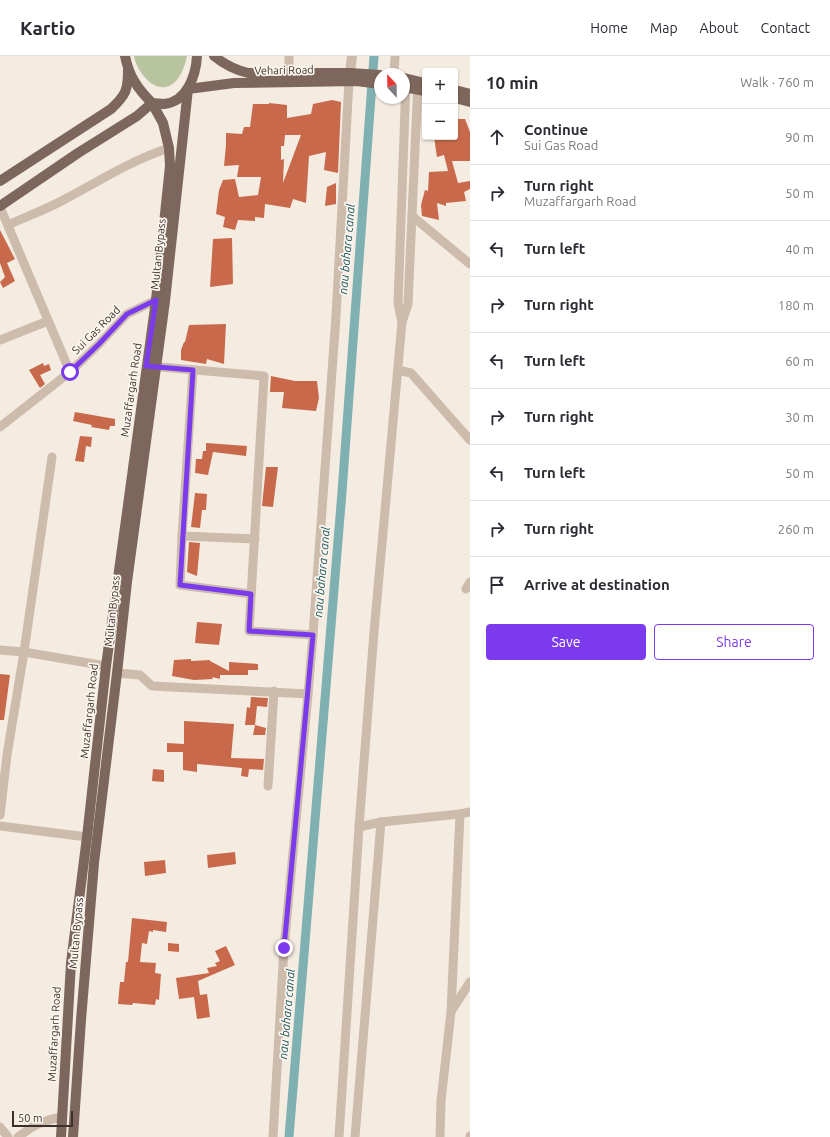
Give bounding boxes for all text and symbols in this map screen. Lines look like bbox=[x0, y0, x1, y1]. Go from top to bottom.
text: Kartio bbox=[20, 17, 76, 39]
text: Home bbox=[590, 20, 628, 36]
text: Map bbox=[650, 20, 678, 36]
text: About bbox=[700, 20, 739, 36]
text: Contact bbox=[761, 20, 810, 36]
street label: Vehari Road bbox=[254, 63, 314, 77]
north arrow bbox=[374, 68, 410, 104]
map controls bbox=[422, 68, 458, 140]
button: + bbox=[422, 68, 458, 104]
text: 10 min bbox=[486, 73, 539, 92]
text: Walk · 760 m bbox=[740, 75, 814, 89]
button: − bbox=[422, 104, 458, 140]
text: Continue bbox=[524, 121, 588, 138]
icon: ahead bbox=[486, 126, 508, 148]
text: 90 m bbox=[785, 130, 814, 144]
text: Sui Gas Road bbox=[524, 138, 598, 152]
text: Turn right bbox=[524, 177, 594, 194]
icon: right bbox=[486, 182, 508, 204]
text: 50 m bbox=[785, 186, 814, 200]
text: Muzaffargarh Road bbox=[524, 194, 636, 208]
water label: nau bahara canal bbox=[336, 202, 357, 295]
street label: Multan Bypass bbox=[148, 218, 168, 290]
icon: left bbox=[486, 238, 508, 260]
text: Turn left bbox=[524, 240, 585, 257]
text: 40 m bbox=[785, 242, 814, 256]
icon: right bbox=[486, 294, 508, 316]
text: Turn right bbox=[524, 296, 594, 313]
text: 180 m bbox=[778, 298, 814, 312]
street label: Sui Gas Road bbox=[70, 304, 122, 356]
street label: Muzaffargarh Road bbox=[118, 342, 144, 438]
icon: left bbox=[486, 350, 508, 372]
text: Turn left bbox=[524, 352, 585, 369]
text: 60 m bbox=[785, 354, 814, 368]
route start bbox=[61, 363, 79, 381]
icon: right bbox=[486, 406, 508, 428]
text: Turn right bbox=[524, 408, 594, 425]
text: 30 m bbox=[785, 410, 814, 424]
icon: left bbox=[486, 462, 508, 484]
text: Turn left bbox=[524, 464, 585, 481]
text: 50 m bbox=[785, 466, 814, 480]
icon: right bbox=[486, 518, 508, 540]
text: Turn right bbox=[524, 520, 594, 537]
text: 260 m bbox=[778, 522, 814, 536]
water label: nau bahara canal bbox=[311, 525, 332, 618]
icon: arrive bbox=[486, 574, 508, 596]
street label: Multan Bypass bbox=[102, 575, 122, 647]
text: Arrive at destination bbox=[524, 576, 670, 593]
button: Save bbox=[486, 624, 646, 660]
button: Share bbox=[654, 624, 814, 660]
street label: Muzaffargarh Road bbox=[78, 663, 100, 759]
street label: Multan Bypass bbox=[67, 897, 85, 969]
route end bbox=[275, 939, 293, 957]
water label: nau bahara canal bbox=[276, 967, 297, 1060]
street label: Muzaffargarh Road bbox=[46, 986, 62, 1082]
scale bar bbox=[12, 1109, 73, 1128]
text: 50 m bbox=[18, 1112, 42, 1124]

